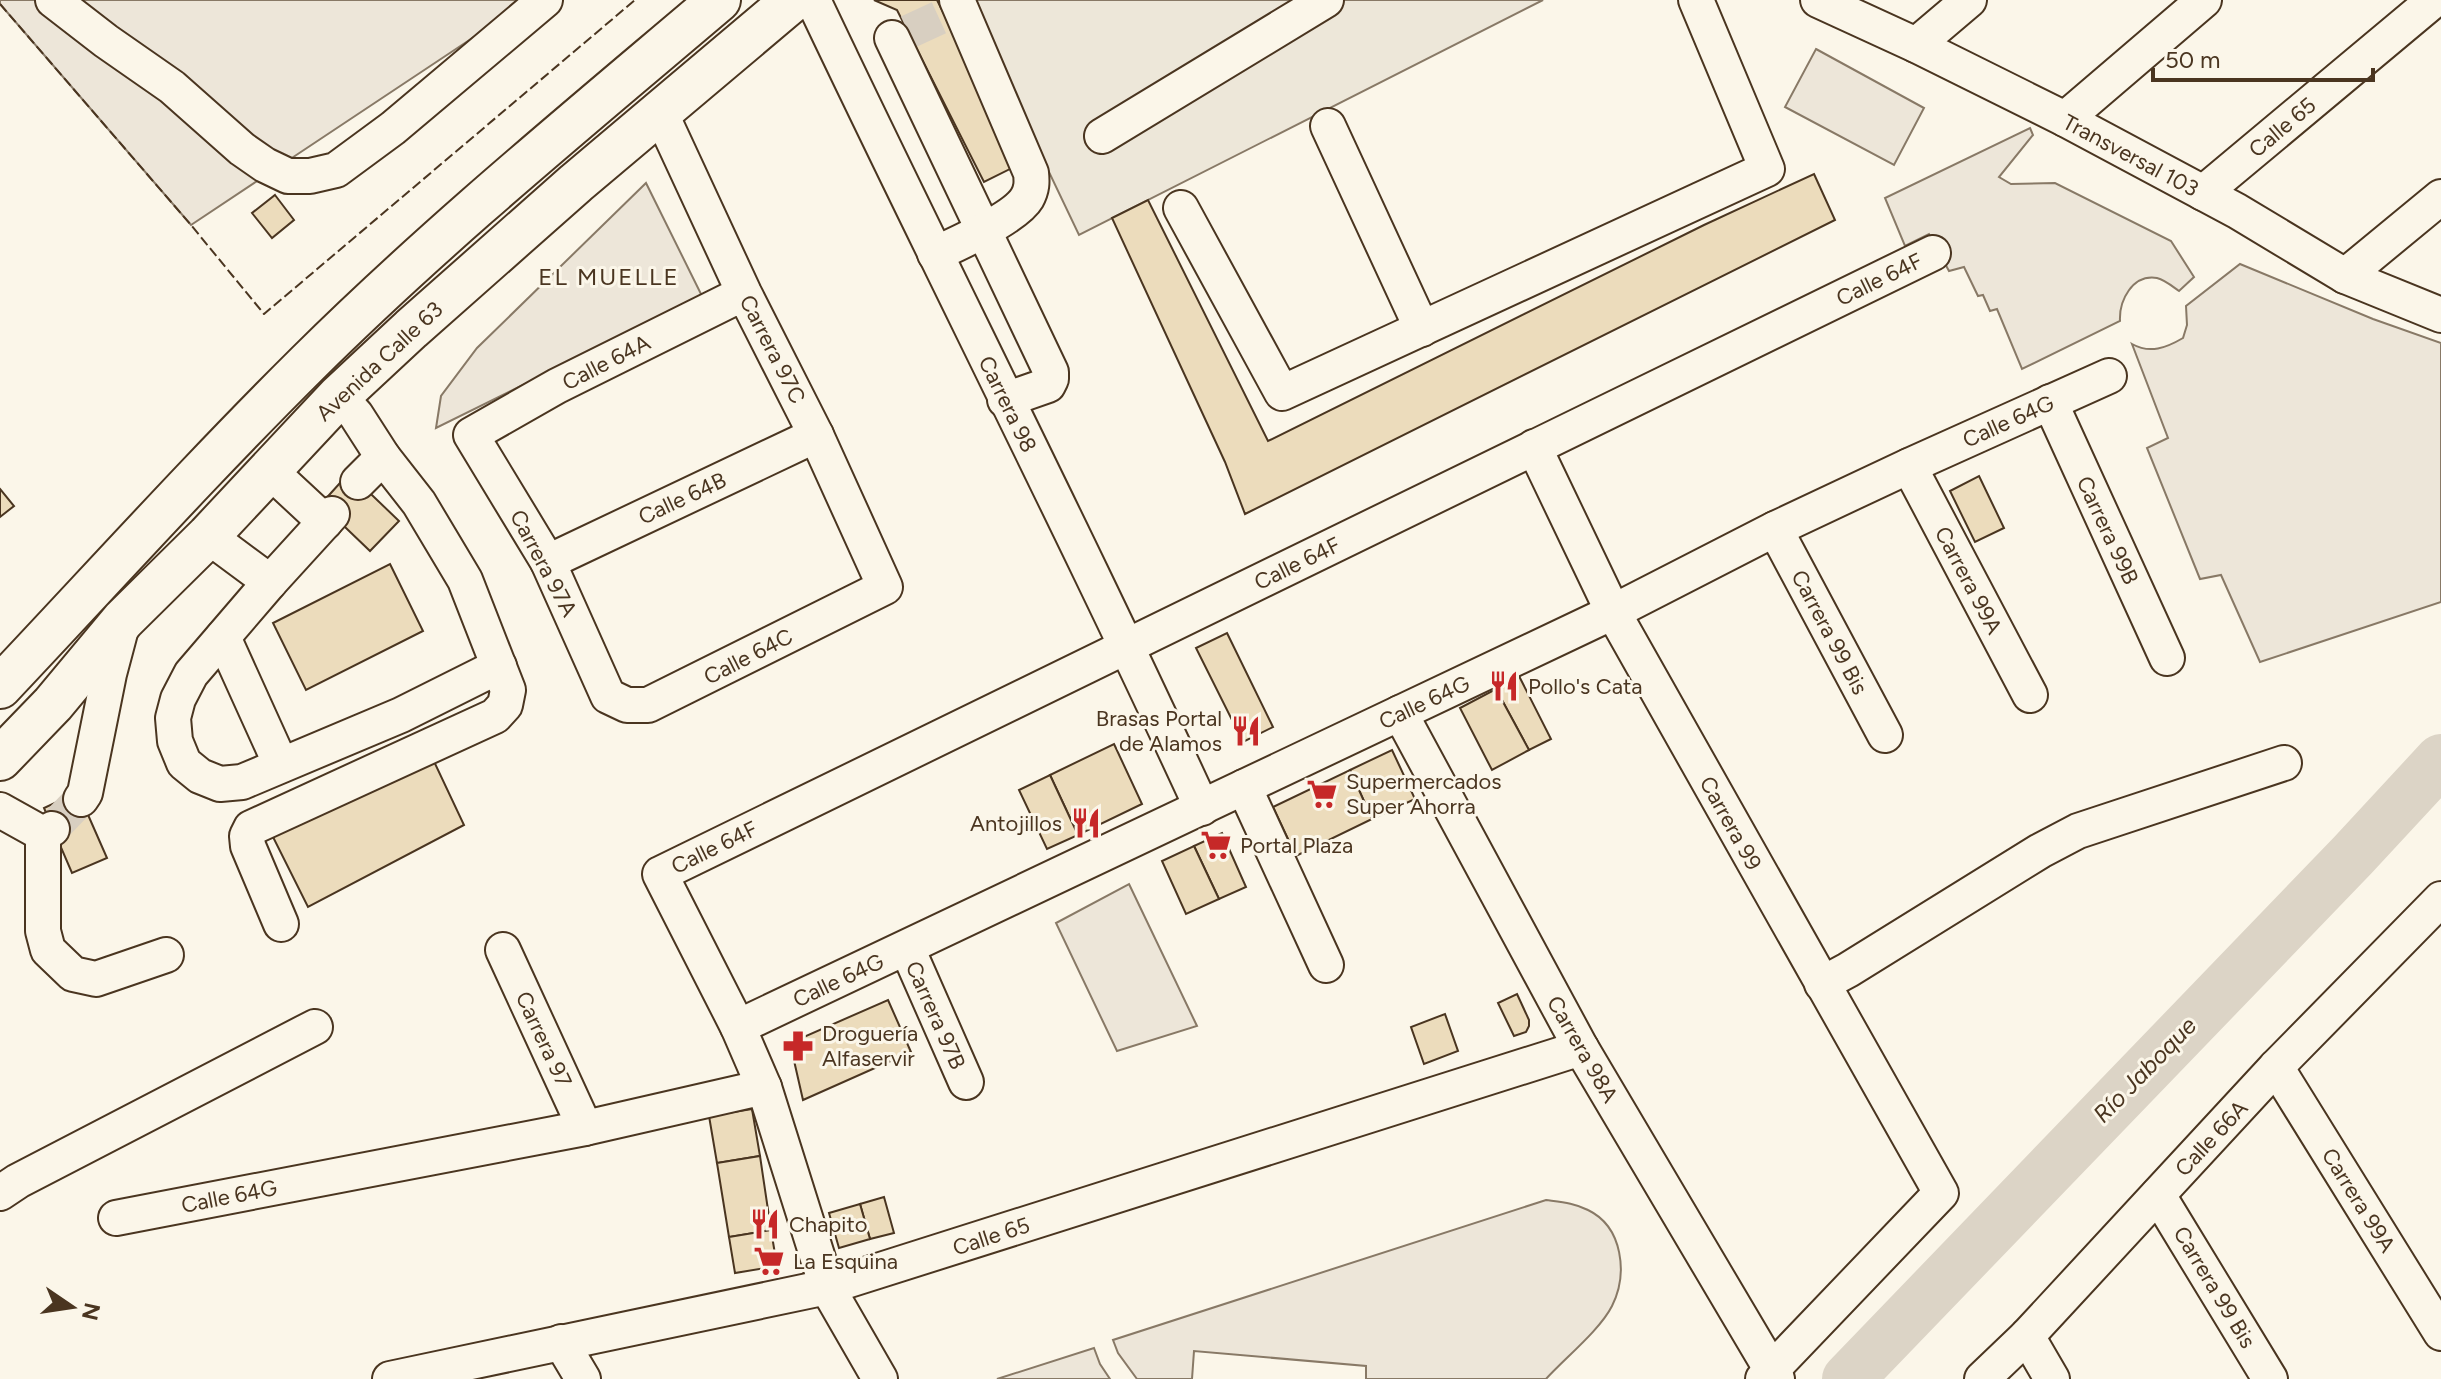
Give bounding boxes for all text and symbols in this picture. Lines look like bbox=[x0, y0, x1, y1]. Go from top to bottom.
scale bar bbox=[2153, 32, 2373, 82]
text: 50 m bbox=[2165, 45, 2221, 74]
street label: Calle 65 bbox=[2243, 92, 2321, 163]
street label: Transversal 103 bbox=[2058, 108, 2203, 203]
street label: Calle 64F bbox=[1832, 247, 1927, 312]
district label: EL MUELLE bbox=[538, 262, 680, 291]
street label: Carrera 97C bbox=[734, 290, 811, 408]
street label: Avenida Calle 63 bbox=[310, 296, 448, 427]
street label: Calle 64A bbox=[558, 329, 655, 396]
street label: Carrera 98 bbox=[973, 352, 1042, 457]
street label: Calle 64G bbox=[1958, 389, 2058, 454]
street label: Calle 64B bbox=[634, 466, 730, 531]
street label: Carrera 99B bbox=[2071, 472, 2144, 589]
street label: Carrera 97A bbox=[504, 505, 583, 621]
street label: Carrera 99A bbox=[1929, 522, 2008, 639]
street label: Calle 64F bbox=[1250, 531, 1345, 596]
street label: Carrera 99 Bis bbox=[1785, 565, 1874, 699]
street label: Calle 64C bbox=[699, 623, 797, 690]
restaurant icon: Pollo's Cata bbox=[1487, 669, 1521, 703]
street label: Calle 64G bbox=[1375, 670, 1474, 735]
place label: Pollo's Cata bbox=[1528, 673, 1642, 700]
place label: Brasas Portal de Alamos bbox=[1096, 705, 1222, 757]
restaurant icon: Brasas Portal de Alamos bbox=[1229, 714, 1263, 748]
place label: Supermercados Super Ahorra bbox=[1346, 768, 1501, 820]
street label: Carrera 99 bbox=[1694, 772, 1767, 875]
supermarket icon: Supermercados Super Ahorra bbox=[1305, 777, 1339, 811]
restaurant icon: Antojillos bbox=[1069, 806, 1103, 840]
place label: Antojillos bbox=[970, 810, 1062, 837]
street label: Calle 64F bbox=[667, 815, 762, 880]
supermarket icon: Portal Plaza bbox=[1199, 828, 1233, 862]
place label: Portal Plaza bbox=[1240, 832, 1353, 859]
street label: Calle 64G bbox=[789, 948, 888, 1013]
street label: Carrera 97B bbox=[900, 957, 971, 1074]
street label: Carrera 97 bbox=[510, 987, 577, 1091]
street label: Carrera 98A bbox=[1541, 991, 1624, 1108]
water label: Río Jaboque bbox=[2087, 1011, 2202, 1129]
place label: Droguería Alfaservir bbox=[822, 1020, 918, 1072]
pharmacy icon: Droguería Alfaservir bbox=[781, 1029, 815, 1063]
street label: Calle 66A bbox=[2169, 1095, 2253, 1182]
street label: Carrera 99A bbox=[2316, 1143, 2401, 1257]
street label: Calle 64G bbox=[179, 1174, 279, 1219]
restaurant icon: Chapito bbox=[748, 1207, 782, 1241]
place label: Chapito bbox=[789, 1211, 868, 1238]
street label: Calle 65 bbox=[949, 1211, 1033, 1262]
street label: Carrera 99 Bis bbox=[2168, 1222, 2261, 1353]
supermarket icon: La Esquina bbox=[752, 1244, 786, 1278]
place label: La Esquina bbox=[793, 1248, 898, 1275]
north arrow bbox=[32, 1267, 112, 1347]
text: N bbox=[76, 1300, 106, 1323]

